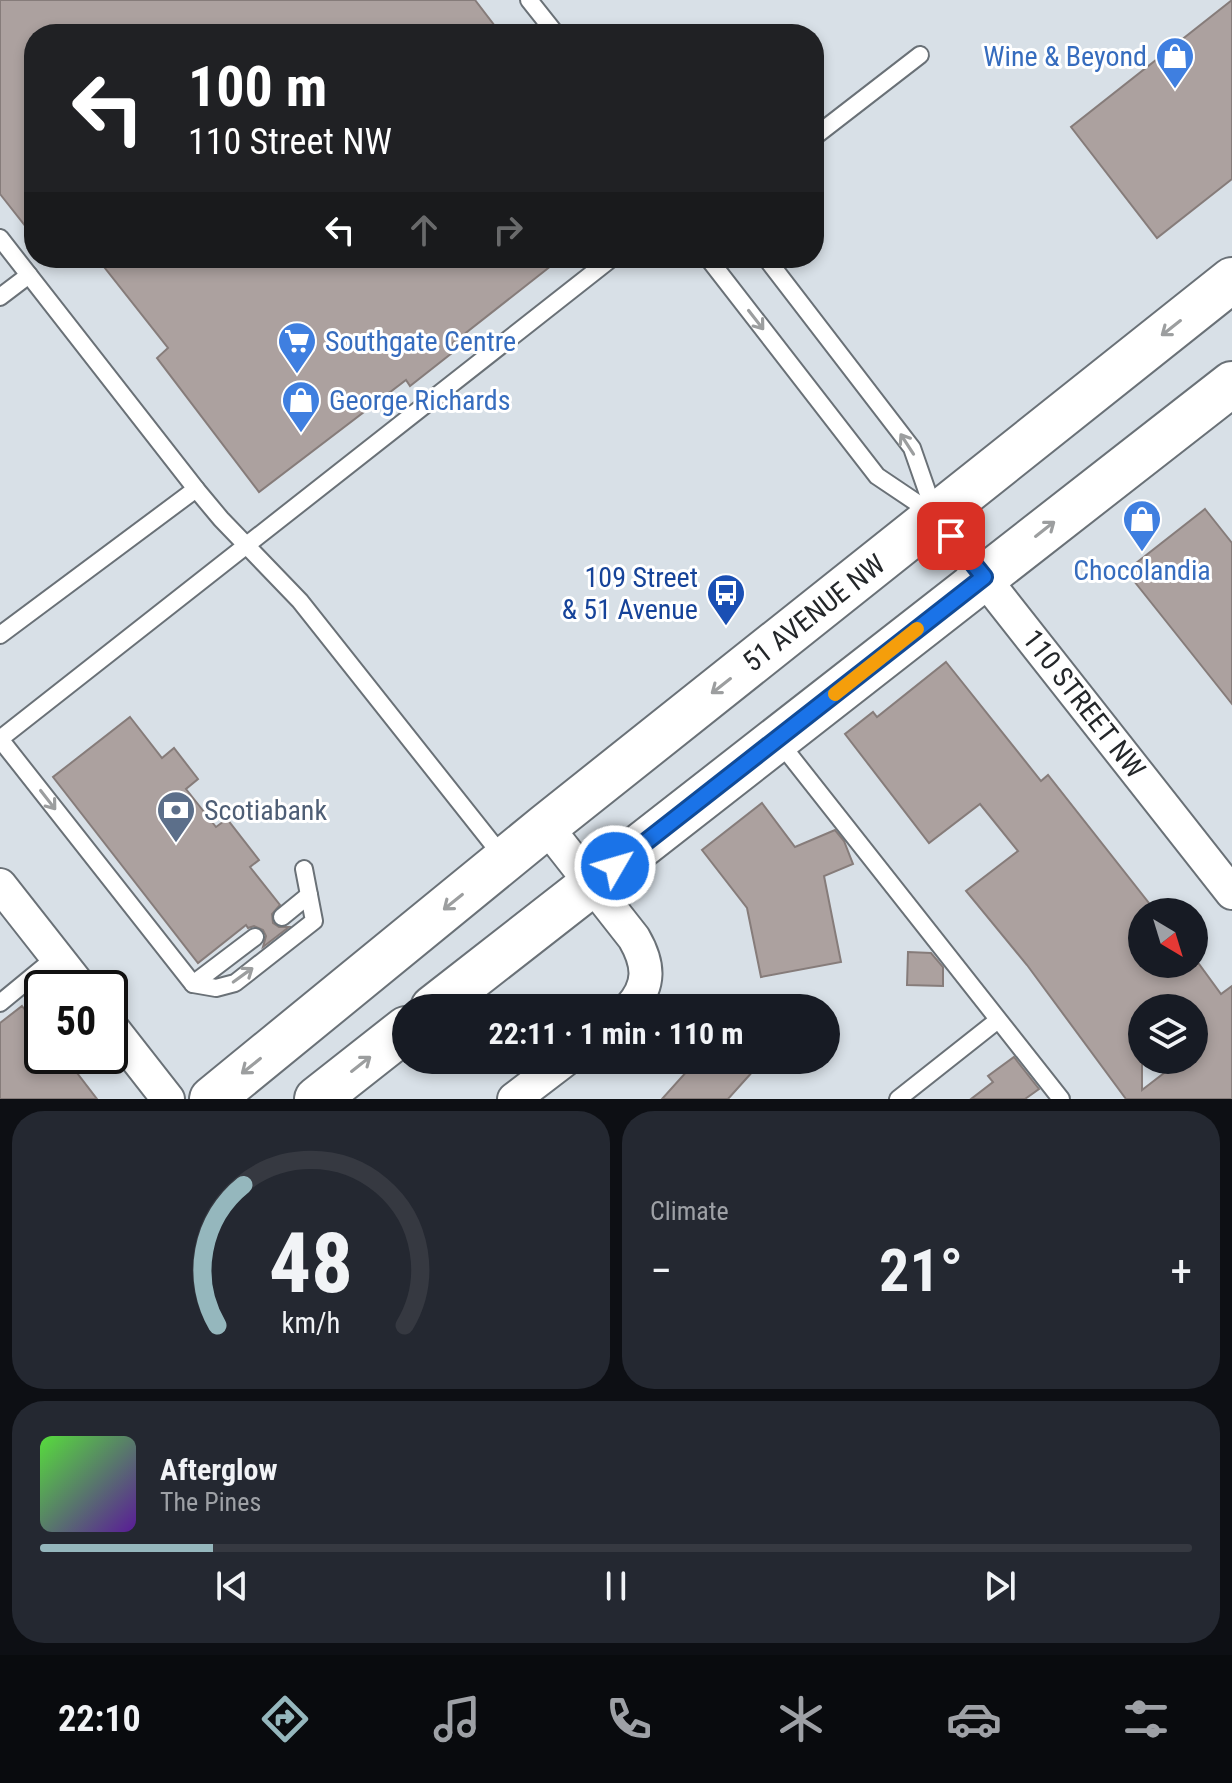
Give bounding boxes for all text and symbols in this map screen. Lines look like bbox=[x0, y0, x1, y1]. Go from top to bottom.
shop icon: Wine & Beyond bbox=[1154, 35, 1196, 90]
place label: Wine & Beyond bbox=[983, 40, 1147, 73]
text: 100 m bbox=[188, 54, 327, 120]
icon: left bbox=[56, 56, 160, 160]
text: 110 Street NW bbox=[188, 121, 392, 163]
icon: left bbox=[318, 208, 362, 252]
icon: ahead bbox=[402, 208, 446, 252]
icon: right bbox=[486, 208, 530, 252]
one-way arrow bbox=[747, 309, 764, 330]
one-way arrow bbox=[1161, 319, 1182, 337]
supermarket icon: Southgate Centre bbox=[276, 320, 318, 375]
place label: Southgate Centre bbox=[325, 325, 516, 358]
shop icon: George Richards bbox=[280, 379, 322, 434]
place label: George Richards bbox=[329, 384, 510, 417]
one-way arrow bbox=[899, 433, 916, 455]
shop icon: Chocolandia bbox=[1121, 498, 1163, 553]
pin bbox=[917, 502, 985, 570]
icon: arrive bbox=[929, 514, 973, 558]
one-way arrow bbox=[1034, 520, 1055, 538]
street label: 51 AVENUE NW bbox=[737, 547, 891, 679]
place label: Chocolandia bbox=[1073, 554, 1211, 587]
place label: 109 Street & 51 Avenue bbox=[562, 561, 698, 626]
bus stop icon: 109 Street & 51 Avenue bbox=[705, 572, 747, 627]
street label: 110 STREET NW bbox=[1016, 623, 1152, 785]
one-way arrow bbox=[711, 678, 732, 695]
one-way arrow bbox=[40, 789, 57, 810]
bank icon: Scotiabank bbox=[155, 789, 197, 844]
place label: Scotiabank bbox=[204, 794, 327, 827]
position arrow bbox=[573, 824, 657, 908]
one-way arrow bbox=[443, 893, 463, 911]
north arrow bbox=[1128, 898, 1208, 978]
map controls bbox=[1128, 898, 1208, 1074]
one-way arrow bbox=[232, 967, 254, 983]
speed limit sign: 50 bbox=[24, 970, 128, 1074]
button: layers bbox=[1128, 994, 1208, 1074]
text: 22:11 · 1 min · 110 m bbox=[489, 1016, 743, 1051]
one-way arrow bbox=[350, 1056, 372, 1073]
one-way arrow bbox=[241, 1057, 262, 1075]
text: Climate bbox=[650, 1196, 729, 1226]
text: 48 bbox=[269, 1215, 353, 1312]
text: 21° bbox=[879, 1235, 963, 1306]
text: − bbox=[650, 1245, 672, 1297]
text: + bbox=[1170, 1245, 1192, 1297]
text: km/h bbox=[282, 1306, 340, 1340]
text: Afterglow bbox=[160, 1452, 278, 1487]
text: The Pines bbox=[160, 1487, 261, 1517]
icon: previous bbox=[210, 1564, 254, 1608]
icon: pause bbox=[594, 1564, 638, 1608]
icon: next bbox=[978, 1564, 1022, 1608]
icon: directions bbox=[257, 1691, 313, 1747]
icon: music bbox=[429, 1691, 485, 1747]
icon: phone bbox=[601, 1691, 657, 1747]
icon: climate bbox=[773, 1691, 829, 1747]
icon: car bbox=[946, 1691, 1002, 1747]
icon: filters bbox=[1118, 1691, 1174, 1747]
text: 22:10 bbox=[58, 1698, 141, 1740]

